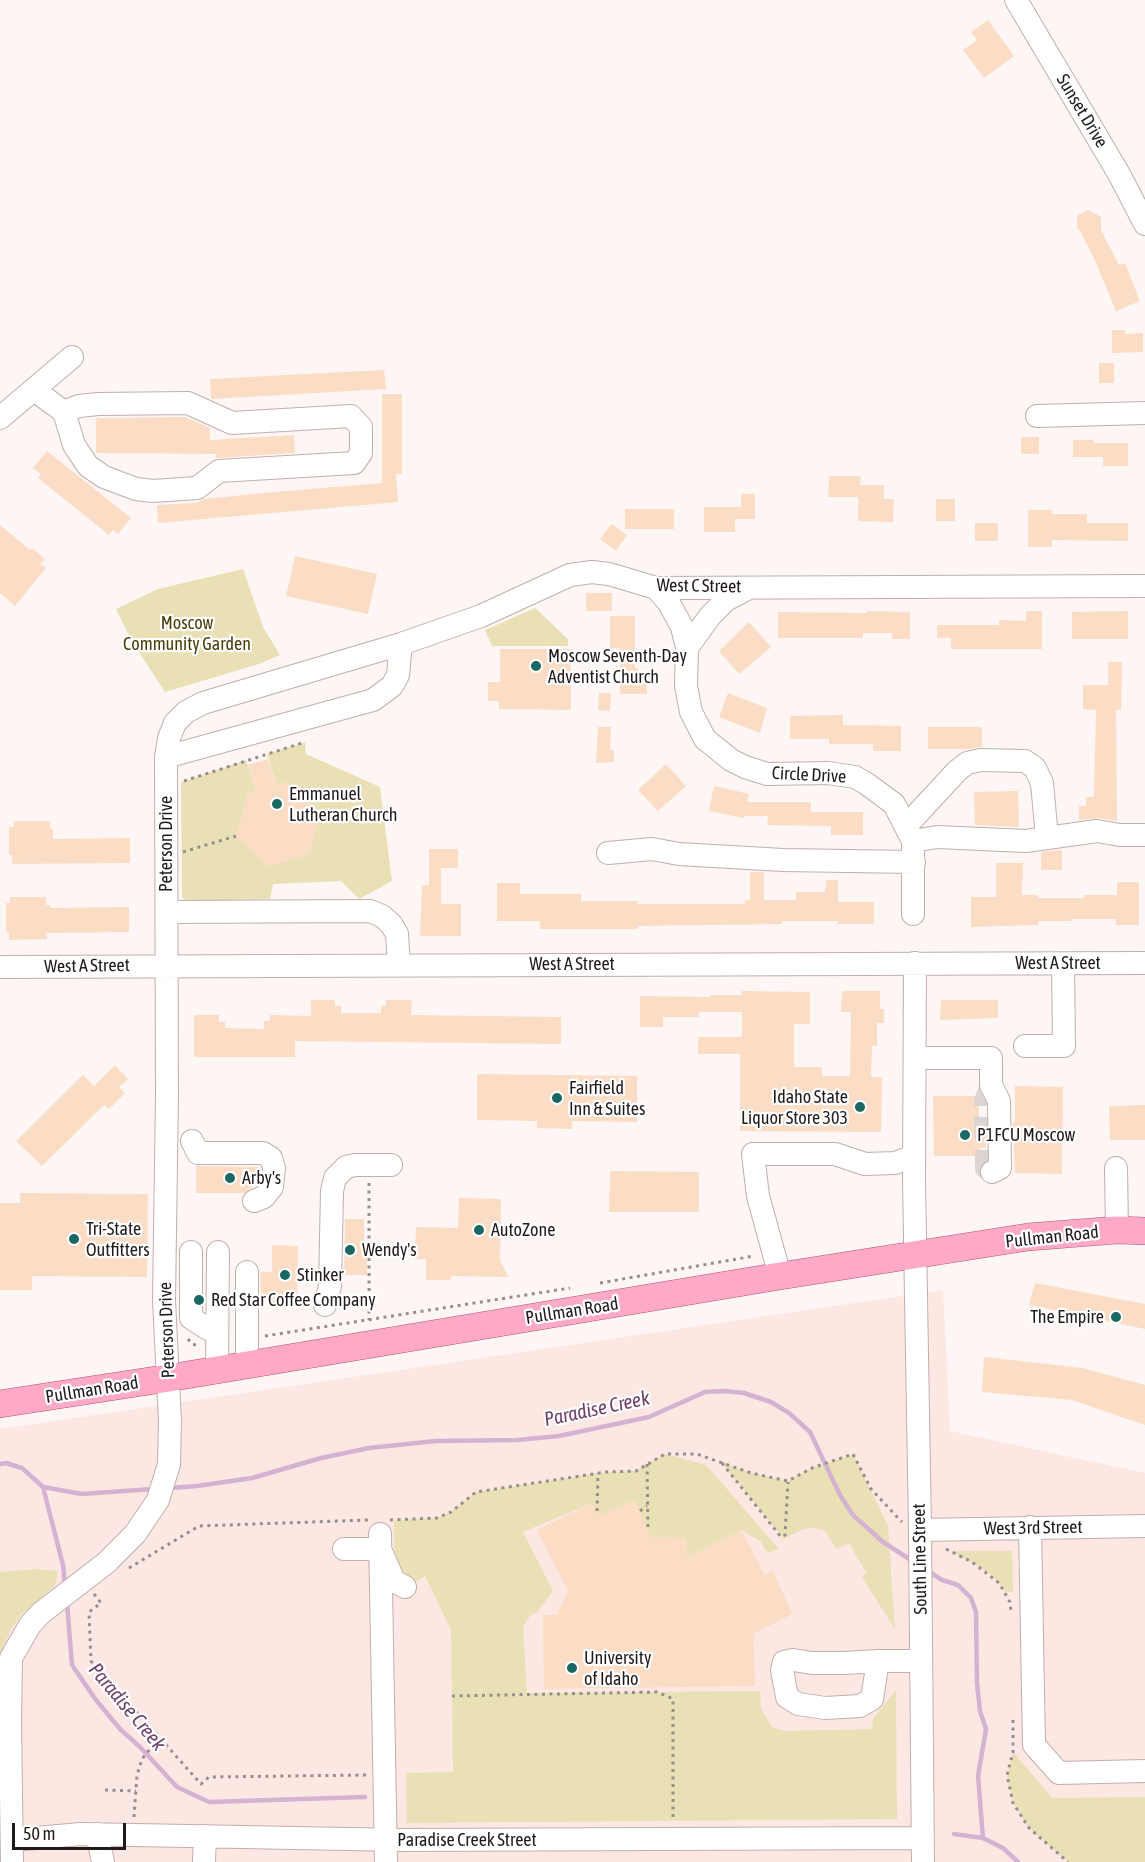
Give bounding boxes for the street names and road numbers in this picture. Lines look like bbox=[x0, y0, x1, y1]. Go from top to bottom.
street label: Sunset Drive bbox=[1052, 70, 1112, 152]
street label: West C Street bbox=[656, 574, 742, 598]
street label: Circle Drive bbox=[771, 762, 847, 788]
street label: Peterson Drive bbox=[155, 796, 177, 892]
street label: West A Street bbox=[1015, 952, 1101, 974]
street label: West A Street bbox=[529, 953, 615, 975]
street label: West A Street bbox=[44, 954, 130, 978]
street label: Pullman Road bbox=[1004, 1221, 1100, 1253]
street label: Peterson Drive bbox=[155, 1282, 179, 1378]
street label: Pullman Road bbox=[524, 1293, 620, 1329]
street label: Pullman Road bbox=[44, 1372, 140, 1408]
street label: South Line Street bbox=[908, 1503, 932, 1615]
street label: West 3rd Street bbox=[983, 1516, 1083, 1540]
street label: Paradise Creek Street bbox=[397, 1829, 537, 1851]

